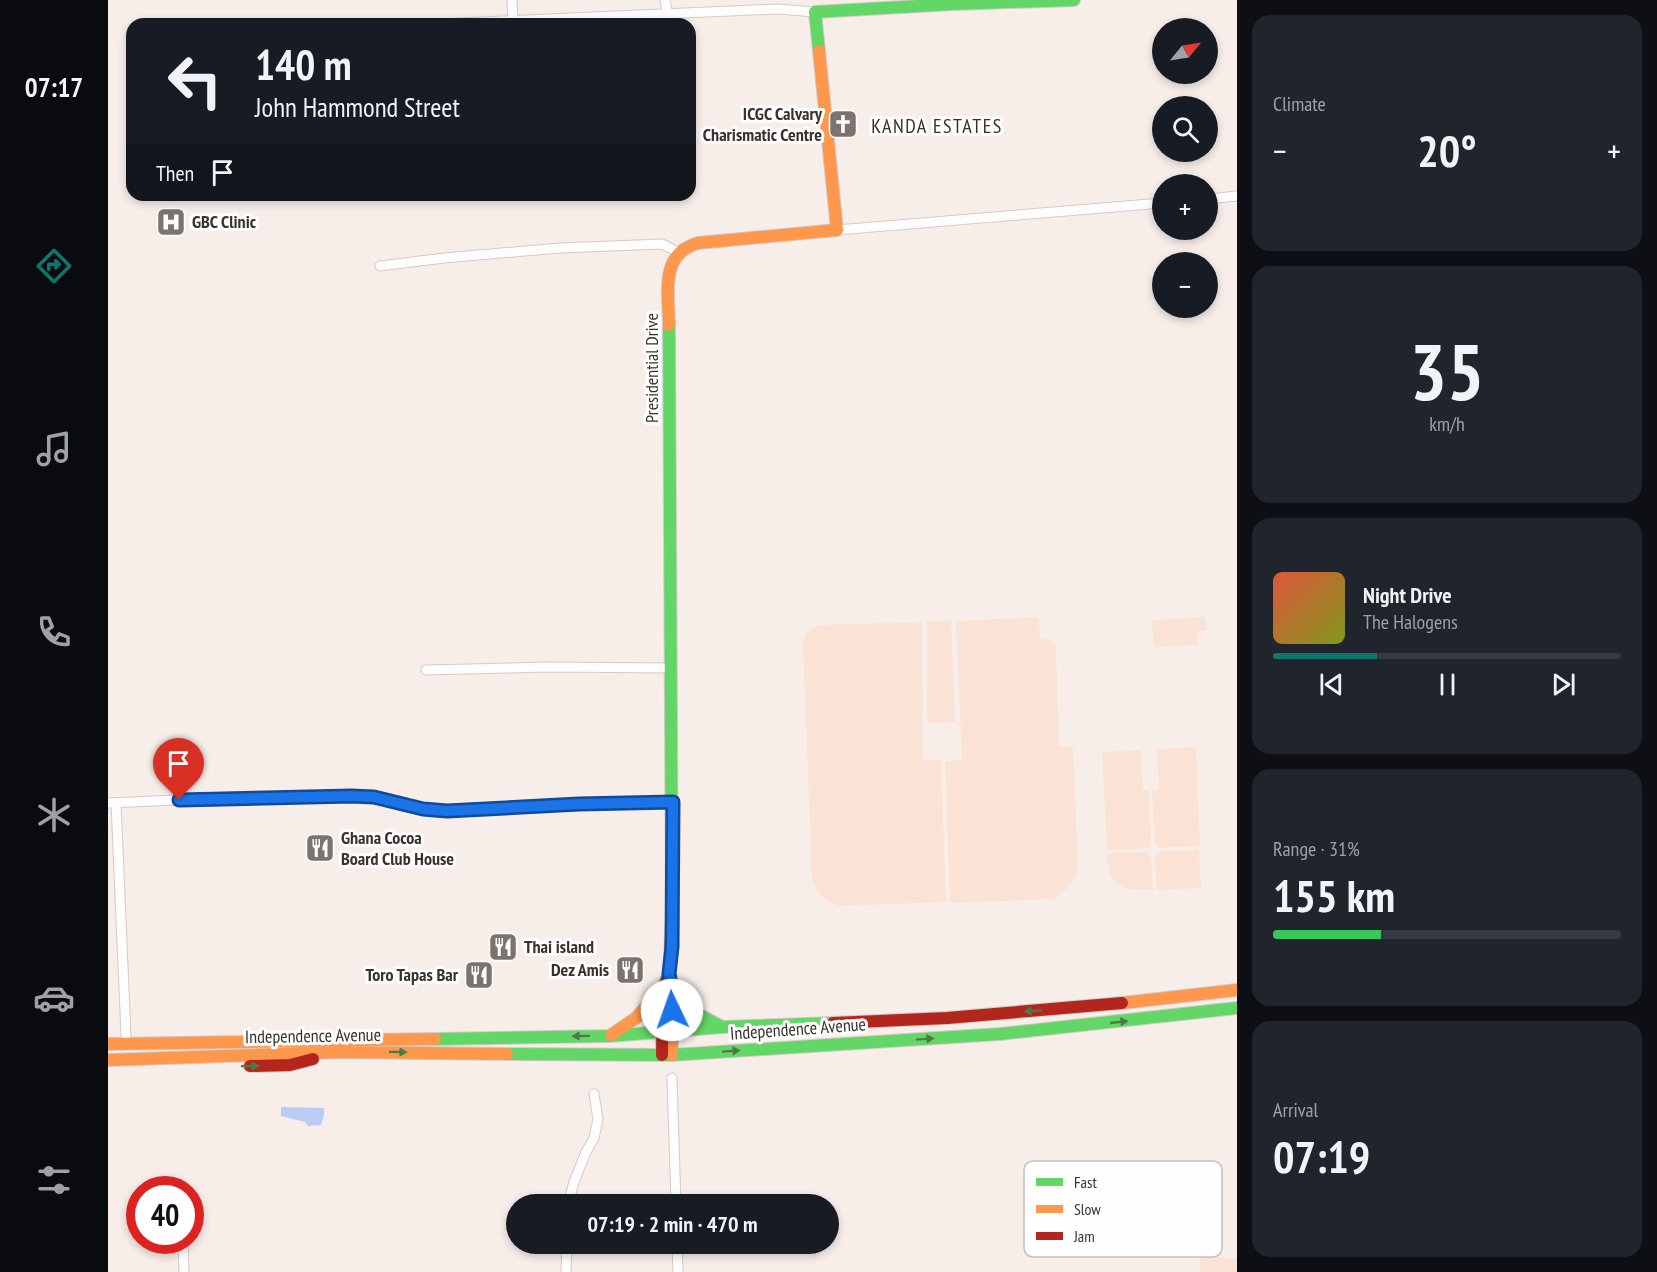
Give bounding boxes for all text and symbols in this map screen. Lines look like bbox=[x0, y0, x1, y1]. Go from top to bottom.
north arrow bbox=[1152, 18, 1218, 84]
map controls bbox=[1152, 18, 1218, 318]
text: 140 m bbox=[255, 37, 352, 92]
icon: left bbox=[156, 42, 234, 120]
text: 07:17 bbox=[25, 70, 83, 104]
text: John Hammond Street bbox=[255, 90, 460, 124]
text: Climate bbox=[1273, 91, 1326, 117]
button: search bbox=[1152, 96, 1218, 162]
place label: ICGC Calvary Charismatic Centre bbox=[703, 102, 823, 146]
church icon: ICGC Calvary Charismatic Centre bbox=[827, 108, 859, 140]
district label: KANDA ESTATES bbox=[871, 113, 1003, 139]
text: 20° bbox=[1417, 121, 1477, 179]
text: − bbox=[1273, 129, 1287, 172]
text: + bbox=[1607, 129, 1621, 172]
icon: arrive bbox=[206, 156, 239, 189]
text: Then bbox=[156, 159, 194, 187]
button: + bbox=[1152, 174, 1218, 240]
hospital icon: GBC Clinic bbox=[155, 206, 187, 238]
place label: GBC Clinic bbox=[192, 210, 257, 233]
icon: directions bbox=[33, 245, 75, 287]
button: − bbox=[1152, 252, 1218, 318]
street label: Presidential Drive bbox=[640, 313, 663, 423]
text: 35 bbox=[1410, 321, 1484, 422]
text: km/h bbox=[1429, 411, 1465, 437]
icon: music bbox=[33, 428, 75, 470]
text: Night Drive bbox=[1363, 581, 1452, 609]
text: The Halogens bbox=[1363, 609, 1458, 635]
icon: phone bbox=[33, 611, 75, 653]
icon: previous bbox=[1315, 668, 1348, 701]
icon: pause bbox=[1431, 668, 1464, 701]
icon: next bbox=[1547, 668, 1580, 701]
pin bbox=[153, 738, 204, 800]
icon: arrive bbox=[162, 747, 195, 780]
icon: climate bbox=[33, 794, 75, 836]
place label: Ghana Cocoa Board Club House bbox=[341, 826, 454, 870]
restaurant icon: Ghana Cocoa Board Club House bbox=[304, 832, 336, 864]
text: Range · 31% bbox=[1273, 836, 1360, 862]
text: 155 km bbox=[1273, 866, 1395, 924]
restaurant icon: Thai island bbox=[487, 931, 519, 963]
place label: Thai island bbox=[524, 935, 594, 958]
restaurant icon: Dez Amis bbox=[614, 954, 646, 986]
place label: Dez Amis bbox=[551, 958, 609, 981]
restaurant icon: Toro Tapas Bar bbox=[463, 959, 495, 991]
place label: Toro Tapas Bar bbox=[365, 963, 459, 986]
icon: car bbox=[33, 977, 75, 1019]
position arrow bbox=[640, 978, 704, 1042]
one-way arrow bbox=[1023, 1006, 1042, 1016]
street label: Independence Avenue bbox=[729, 1012, 867, 1045]
one-way arrow bbox=[1110, 1017, 1129, 1027]
street label: Independence Avenue bbox=[245, 1023, 381, 1048]
one-way arrow bbox=[571, 1032, 590, 1041]
one-way arrow bbox=[916, 1034, 935, 1043]
one-way arrow bbox=[389, 1047, 408, 1057]
one-way arrow bbox=[721, 1047, 740, 1056]
one-way arrow bbox=[241, 1061, 260, 1071]
text: Arrival bbox=[1273, 1097, 1318, 1123]
text: 07:19 bbox=[1273, 1127, 1370, 1185]
icon: filters bbox=[33, 1159, 75, 1201]
legend bbox=[1024, 1161, 1222, 1257]
text: Fast bbox=[1074, 1172, 1097, 1192]
speed limit sign: 40 bbox=[126, 1176, 204, 1254]
text: Slow bbox=[1074, 1199, 1101, 1219]
text: 07:19 · 2 min · 470 m bbox=[587, 1210, 758, 1238]
text: Jam bbox=[1073, 1226, 1095, 1246]

